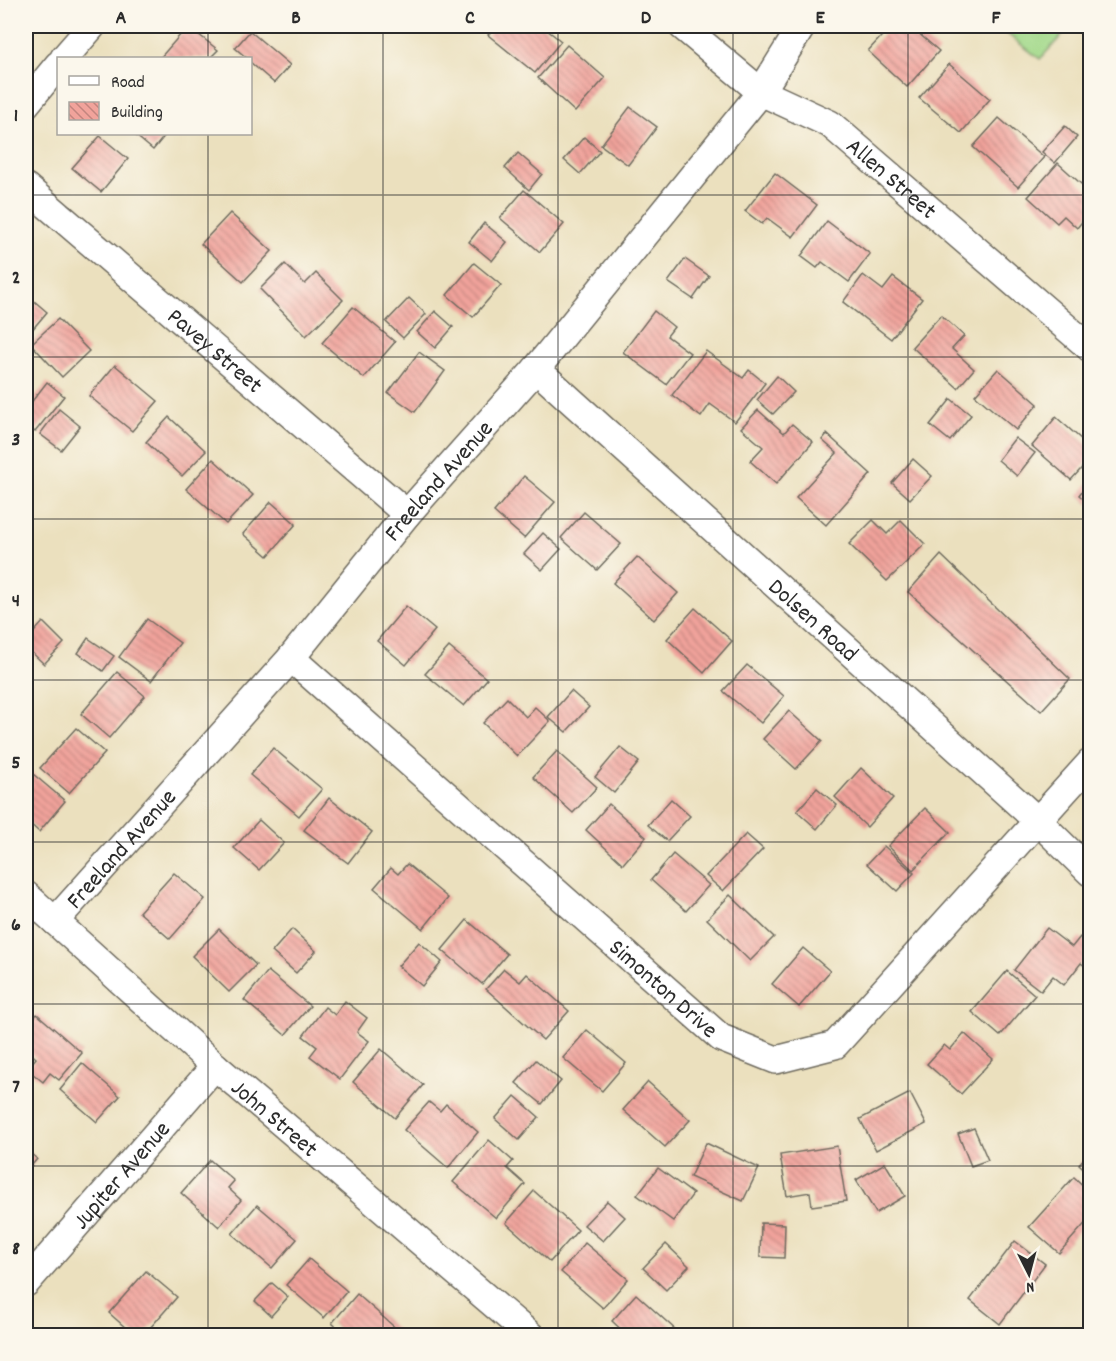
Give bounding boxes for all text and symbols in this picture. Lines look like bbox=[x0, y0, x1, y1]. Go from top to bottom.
text: A bbox=[116, 5, 127, 33]
text: B bbox=[291, 5, 301, 33]
text: C bbox=[465, 5, 475, 33]
text: D bbox=[641, 5, 652, 33]
text: E bbox=[815, 5, 825, 33]
text: F bbox=[992, 5, 1002, 33]
legend bbox=[57, 57, 252, 135]
text: Road bbox=[111, 71, 145, 96]
text: Building bbox=[111, 101, 163, 126]
text: 1 bbox=[14, 103, 18, 131]
street label: Allen Street bbox=[837, 131, 943, 229]
text: 2 bbox=[12, 265, 20, 293]
street label: Pavey Street bbox=[159, 301, 269, 403]
street label: Freeland Avenue bbox=[377, 414, 503, 550]
text: 3 bbox=[12, 427, 20, 455]
street label: Dolsen Road bbox=[759, 572, 865, 671]
text: 4 bbox=[12, 588, 20, 616]
text: 5 bbox=[11, 750, 21, 778]
street label: Freeland Avenue bbox=[60, 782, 186, 918]
text: 6 bbox=[11, 912, 21, 940]
street label: Simonton Drive bbox=[600, 932, 724, 1048]
street label: John Street bbox=[222, 1073, 324, 1167]
text: 7 bbox=[12, 1074, 20, 1102]
street label: Jupiter Avenue bbox=[66, 1115, 180, 1238]
text: 8 bbox=[12, 1236, 20, 1264]
north arrow bbox=[999, 1244, 1059, 1304]
text: N bbox=[1025, 1275, 1035, 1298]

